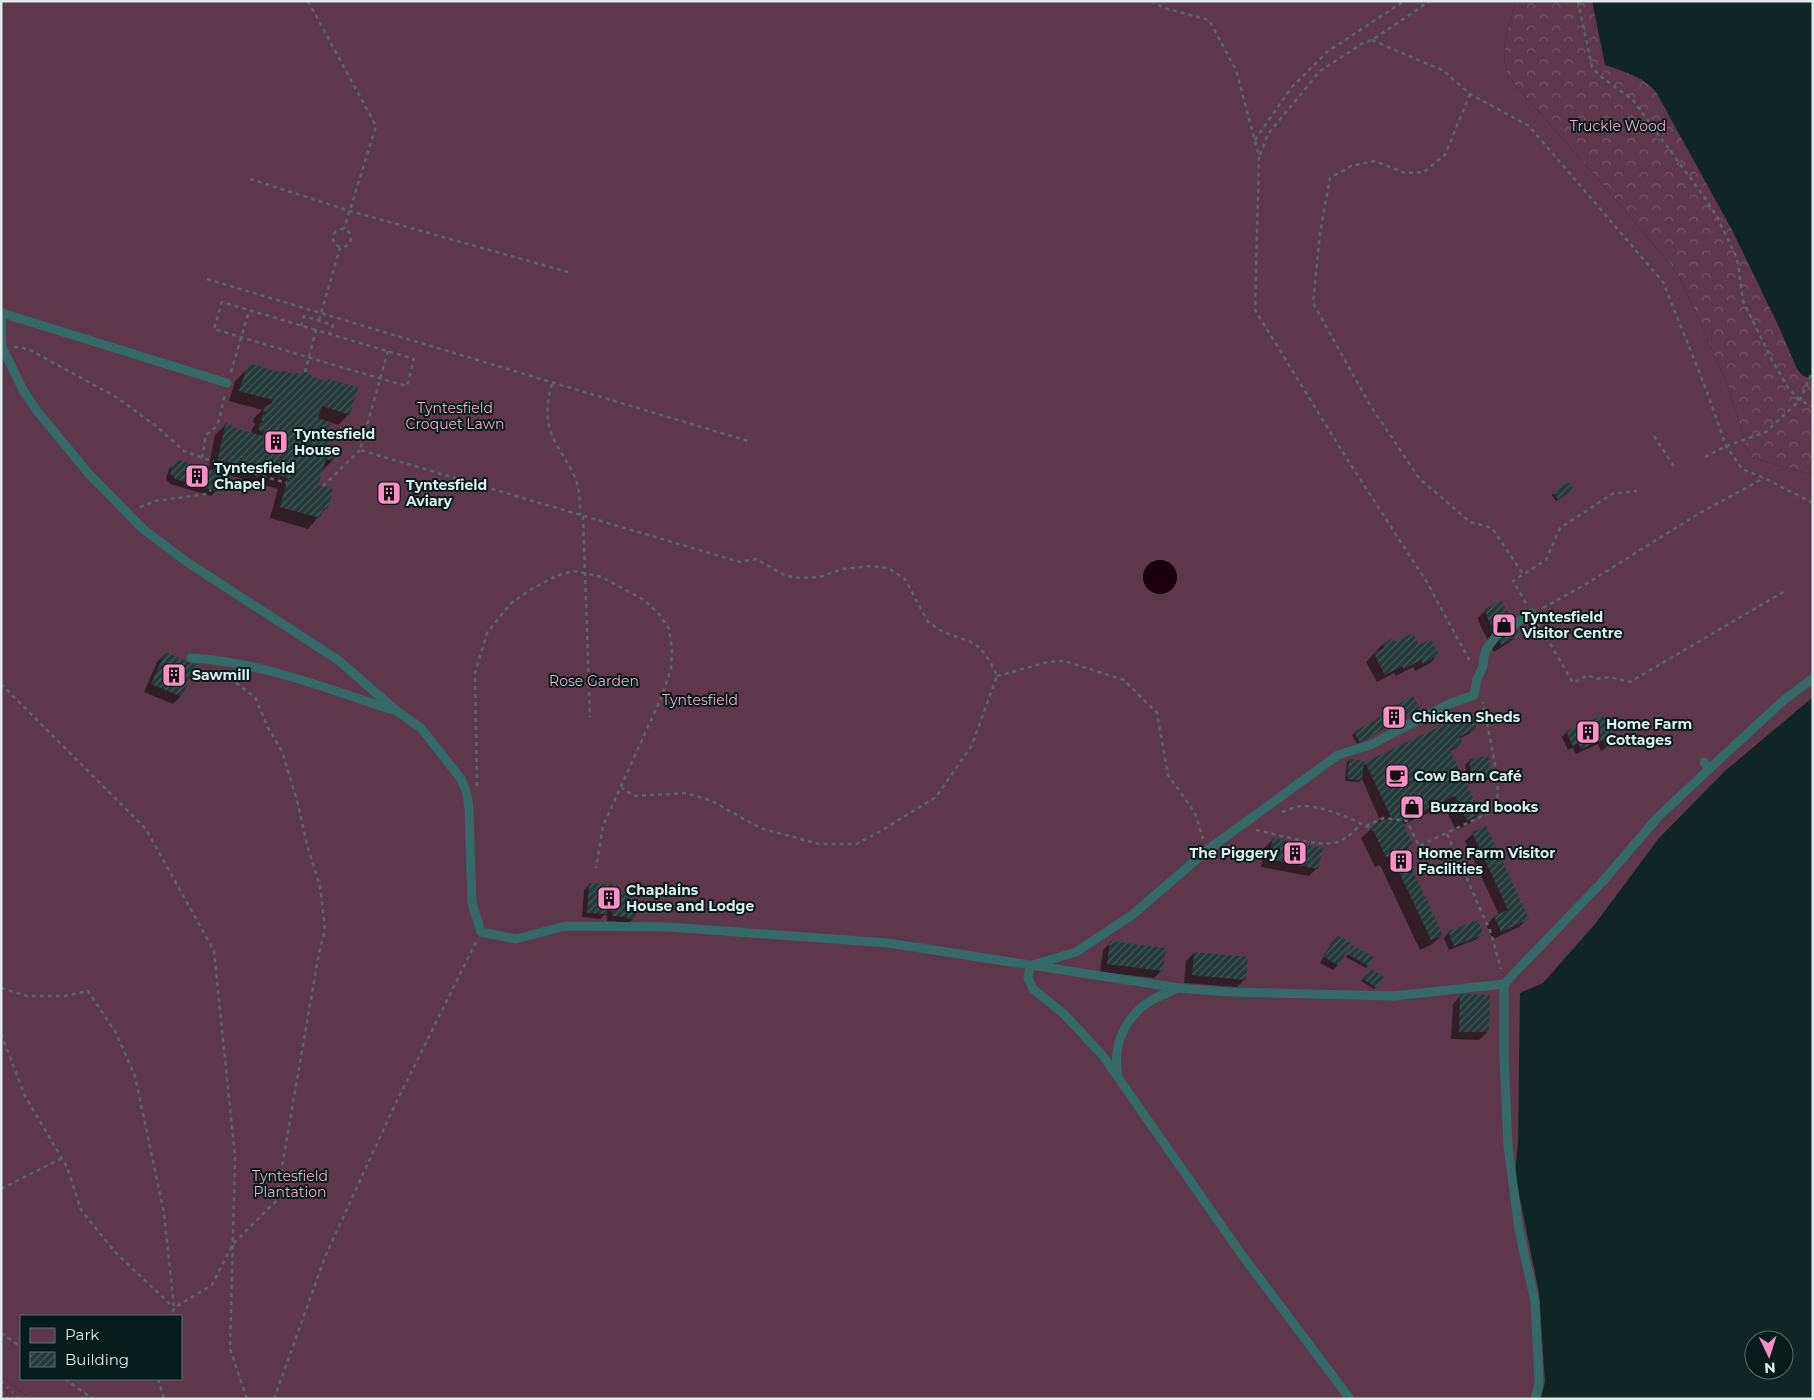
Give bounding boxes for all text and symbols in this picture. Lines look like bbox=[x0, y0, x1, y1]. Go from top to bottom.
park label: Truckle Wood bbox=[1570, 117, 1666, 135]
park label: Tyntesfield Croquet Lawn bbox=[406, 399, 504, 433]
place label: Tyntesfield House bbox=[294, 425, 375, 459]
building icon: Tyntesfield House bbox=[263, 429, 289, 455]
place label: Tyntesfield Chapel bbox=[214, 459, 295, 493]
building icon: Tyntesfield Chapel bbox=[184, 463, 210, 489]
place label: Tyntesfield Aviary bbox=[405, 476, 487, 510]
building icon: Tyntesfield Aviary bbox=[376, 480, 402, 506]
place label: Tyntesfield Visitor Centre bbox=[1521, 608, 1623, 642]
shop icon: Tyntesfield Visitor Centre bbox=[1491, 612, 1517, 638]
building icon: Sawmill bbox=[161, 662, 187, 688]
place label: Sawmill bbox=[192, 666, 250, 684]
park label: Rose Garden bbox=[549, 672, 639, 690]
park label: Tyntesfield bbox=[662, 691, 738, 709]
building icon: Chicken Sheds bbox=[1381, 704, 1407, 730]
place label: Chicken Sheds bbox=[1412, 708, 1521, 726]
place label: Home Farm Cottages bbox=[1606, 715, 1692, 749]
building icon: Home Farm Cottages bbox=[1575, 719, 1601, 745]
cafe icon: Cow Barn Café bbox=[1384, 763, 1410, 789]
place label: Cow Barn Café bbox=[1414, 767, 1522, 785]
shop icon: Buzzard books bbox=[1399, 794, 1425, 820]
place label: Buzzard books bbox=[1430, 798, 1539, 816]
building icon: The Piggery bbox=[1282, 840, 1308, 866]
place label: The Piggery bbox=[1190, 844, 1279, 862]
place label: Home Farm Visitor Facilities bbox=[1418, 844, 1555, 878]
building icon: Home Farm Visitor Facilities bbox=[1388, 848, 1414, 874]
place label: Chaplains House and Lodge bbox=[626, 881, 754, 915]
building icon: Chaplains House and Lodge bbox=[596, 885, 622, 911]
park label: Tyntesfield Plantation bbox=[252, 1167, 328, 1201]
legend bbox=[20, 1315, 182, 1380]
text: Park bbox=[65, 1325, 99, 1344]
north arrow bbox=[1744, 1330, 1794, 1380]
text: Building bbox=[65, 1350, 129, 1369]
text: N bbox=[1764, 1359, 1776, 1377]

